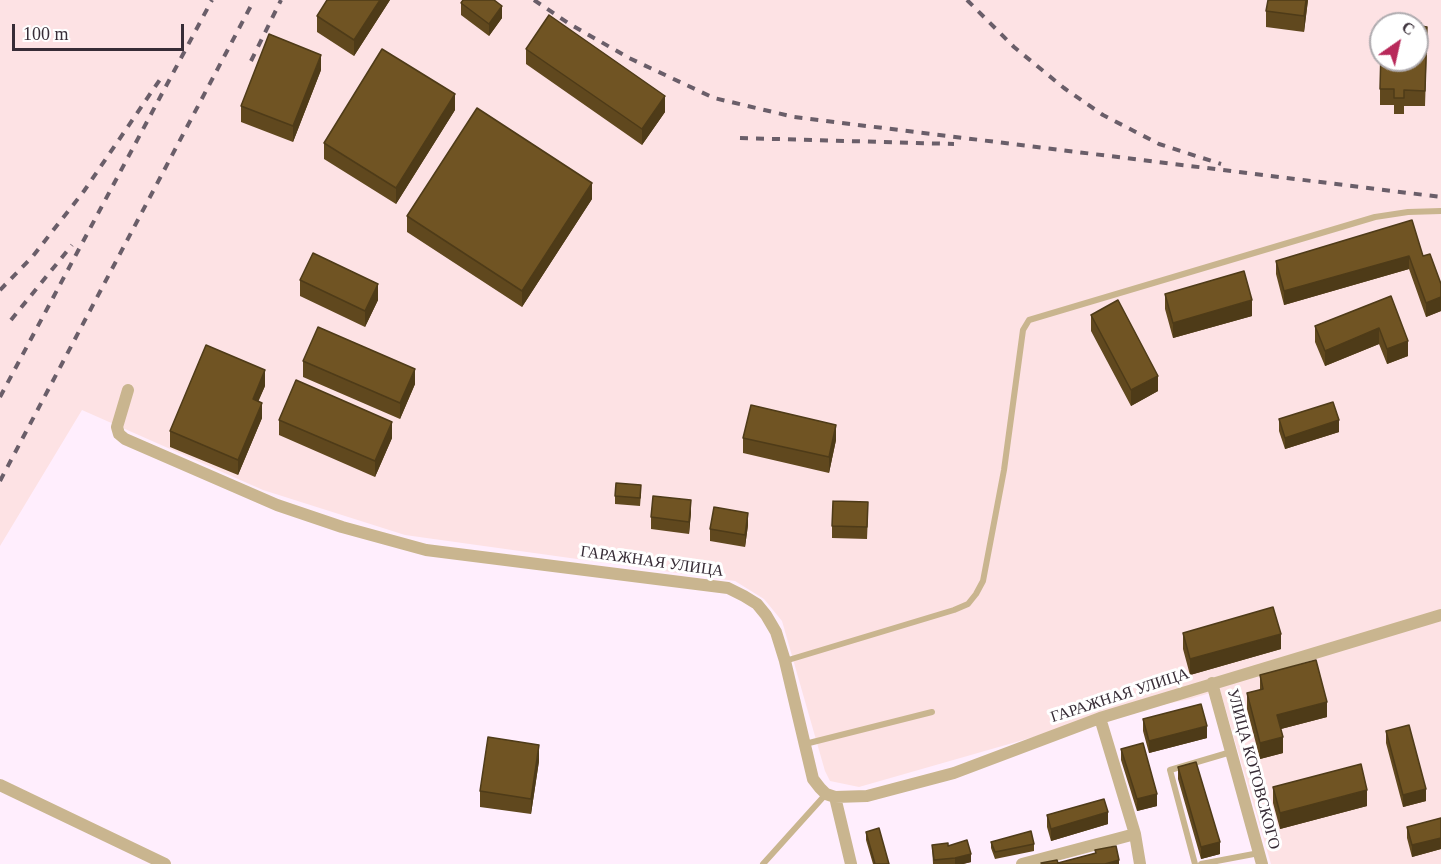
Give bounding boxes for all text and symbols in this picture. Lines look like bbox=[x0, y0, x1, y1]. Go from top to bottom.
scale bar bbox=[15, 12, 188, 50]
north arrow bbox=[1369, 12, 1429, 72]
text: С bbox=[1399, 18, 1418, 39]
text: 100 m bbox=[23, 24, 69, 44]
street label: ГАРАЖНАЯ УЛИЦА bbox=[579, 542, 725, 582]
street label: ГАРАЖНАЯ УЛИЦА bbox=[1048, 665, 1192, 727]
street label: УЛИЦА КОТОВСКОГО bbox=[1222, 687, 1284, 851]

